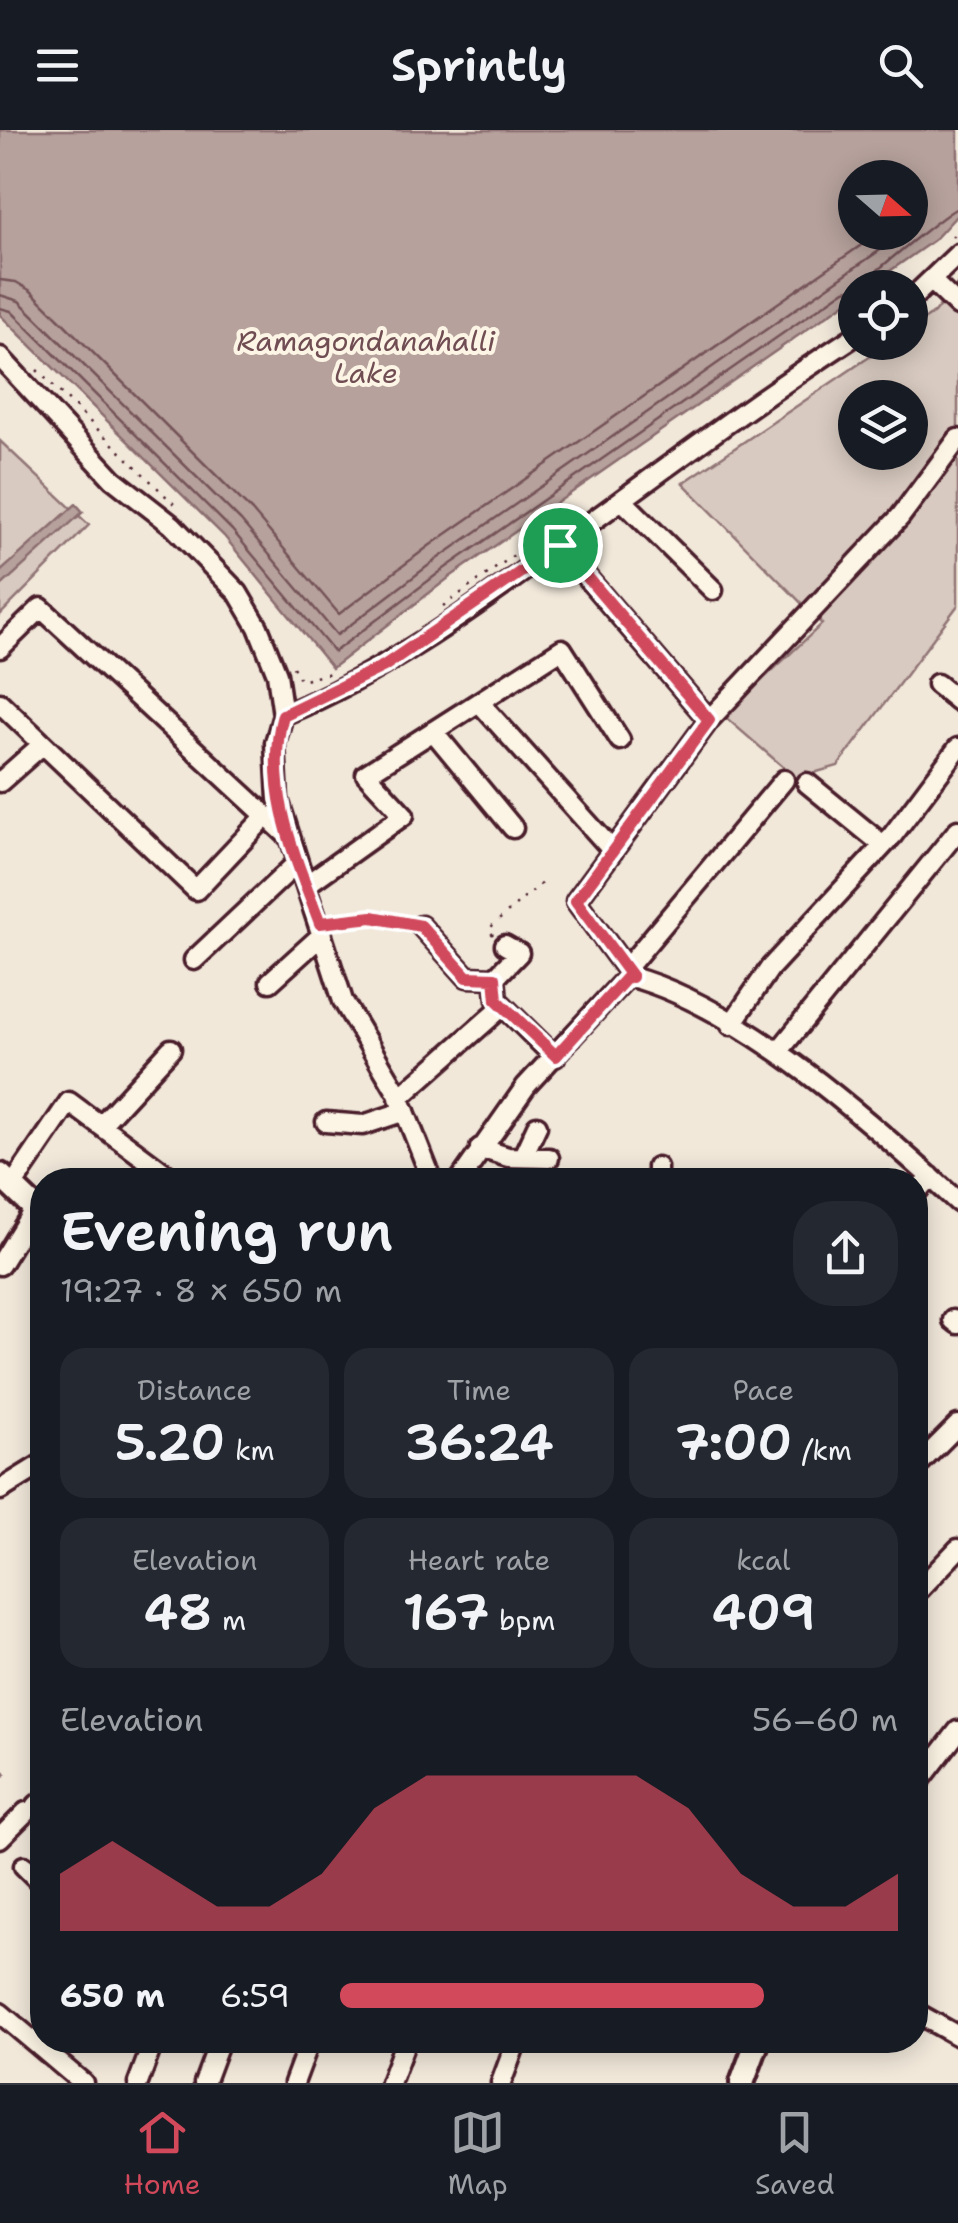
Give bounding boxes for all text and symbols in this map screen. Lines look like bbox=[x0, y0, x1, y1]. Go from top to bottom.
text: Sprintly bbox=[391, 35, 567, 95]
icon: menu bbox=[30, 38, 85, 93]
icon: search bbox=[873, 38, 928, 93]
north arrow bbox=[838, 160, 928, 250]
map controls bbox=[838, 160, 928, 470]
button: locate bbox=[838, 270, 928, 360]
water label: Ramagondanahalli Lake bbox=[237, 322, 496, 392]
button: layers bbox=[838, 380, 928, 470]
pin bbox=[518, 503, 603, 588]
icon: arrive bbox=[533, 518, 588, 573]
text: Evening run bbox=[60, 1194, 393, 1268]
button: share bbox=[793, 1201, 898, 1306]
text: 19:27 · 8 × 650 m bbox=[60, 1269, 342, 1312]
text: Distance bbox=[137, 1371, 252, 1409]
text: Time bbox=[447, 1371, 511, 1409]
text: Pace bbox=[733, 1371, 794, 1409]
text: 5.20 bbox=[115, 1409, 225, 1476]
text: 36:24 bbox=[404, 1409, 554, 1476]
text: 7:00 bbox=[675, 1409, 792, 1476]
text: km bbox=[225, 1431, 275, 1469]
text: /km bbox=[792, 1431, 852, 1469]
text: Elevation bbox=[132, 1541, 257, 1579]
text: Heart rate bbox=[408, 1541, 550, 1579]
text: kcal bbox=[736, 1541, 791, 1579]
text: 48 bbox=[143, 1579, 213, 1646]
text: 167 bbox=[403, 1579, 489, 1646]
text: 409 bbox=[711, 1579, 815, 1646]
text: m bbox=[213, 1601, 246, 1639]
text: bpm bbox=[489, 1601, 555, 1639]
text: Elevation bbox=[60, 1698, 203, 1741]
text: 56–60 m bbox=[752, 1698, 898, 1741]
text: 650 m bbox=[60, 1974, 165, 2017]
text: 6:59 bbox=[220, 1974, 290, 2017]
tab: Home bbox=[124, 2105, 201, 2203]
tab: Map bbox=[448, 2105, 508, 2203]
tab: Saved bbox=[755, 2105, 834, 2203]

